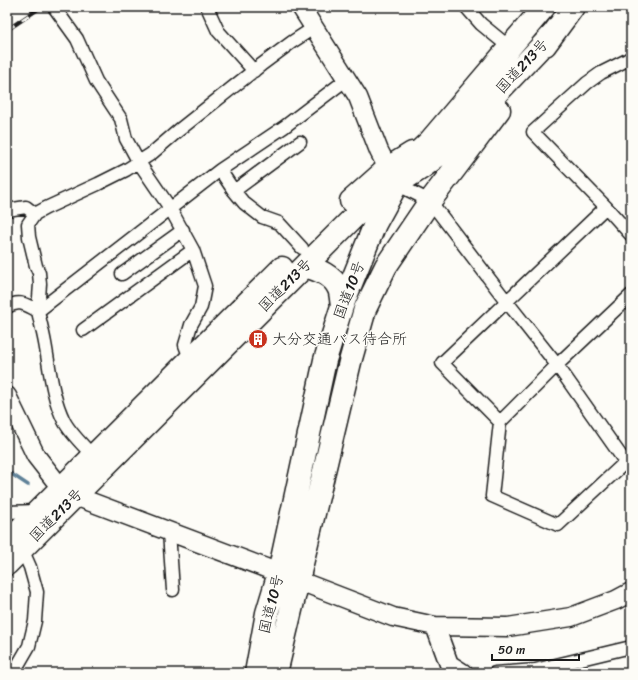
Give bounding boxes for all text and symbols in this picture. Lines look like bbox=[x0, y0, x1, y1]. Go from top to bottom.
street label: 国道213号 bbox=[489, 32, 555, 100]
street label: 国道213号 bbox=[252, 252, 318, 318]
street label: 国道10号 bbox=[326, 257, 372, 323]
place label: 大分交通バス待合所 bbox=[272, 326, 407, 352]
building icon: 大分交通バス待合所 bbox=[247, 328, 269, 350]
street label: 国道213号 bbox=[23, 482, 89, 548]
street label: 国道10号 bbox=[251, 571, 291, 637]
scale bar bbox=[492, 636, 579, 662]
text: 50 m bbox=[498, 639, 525, 661]

